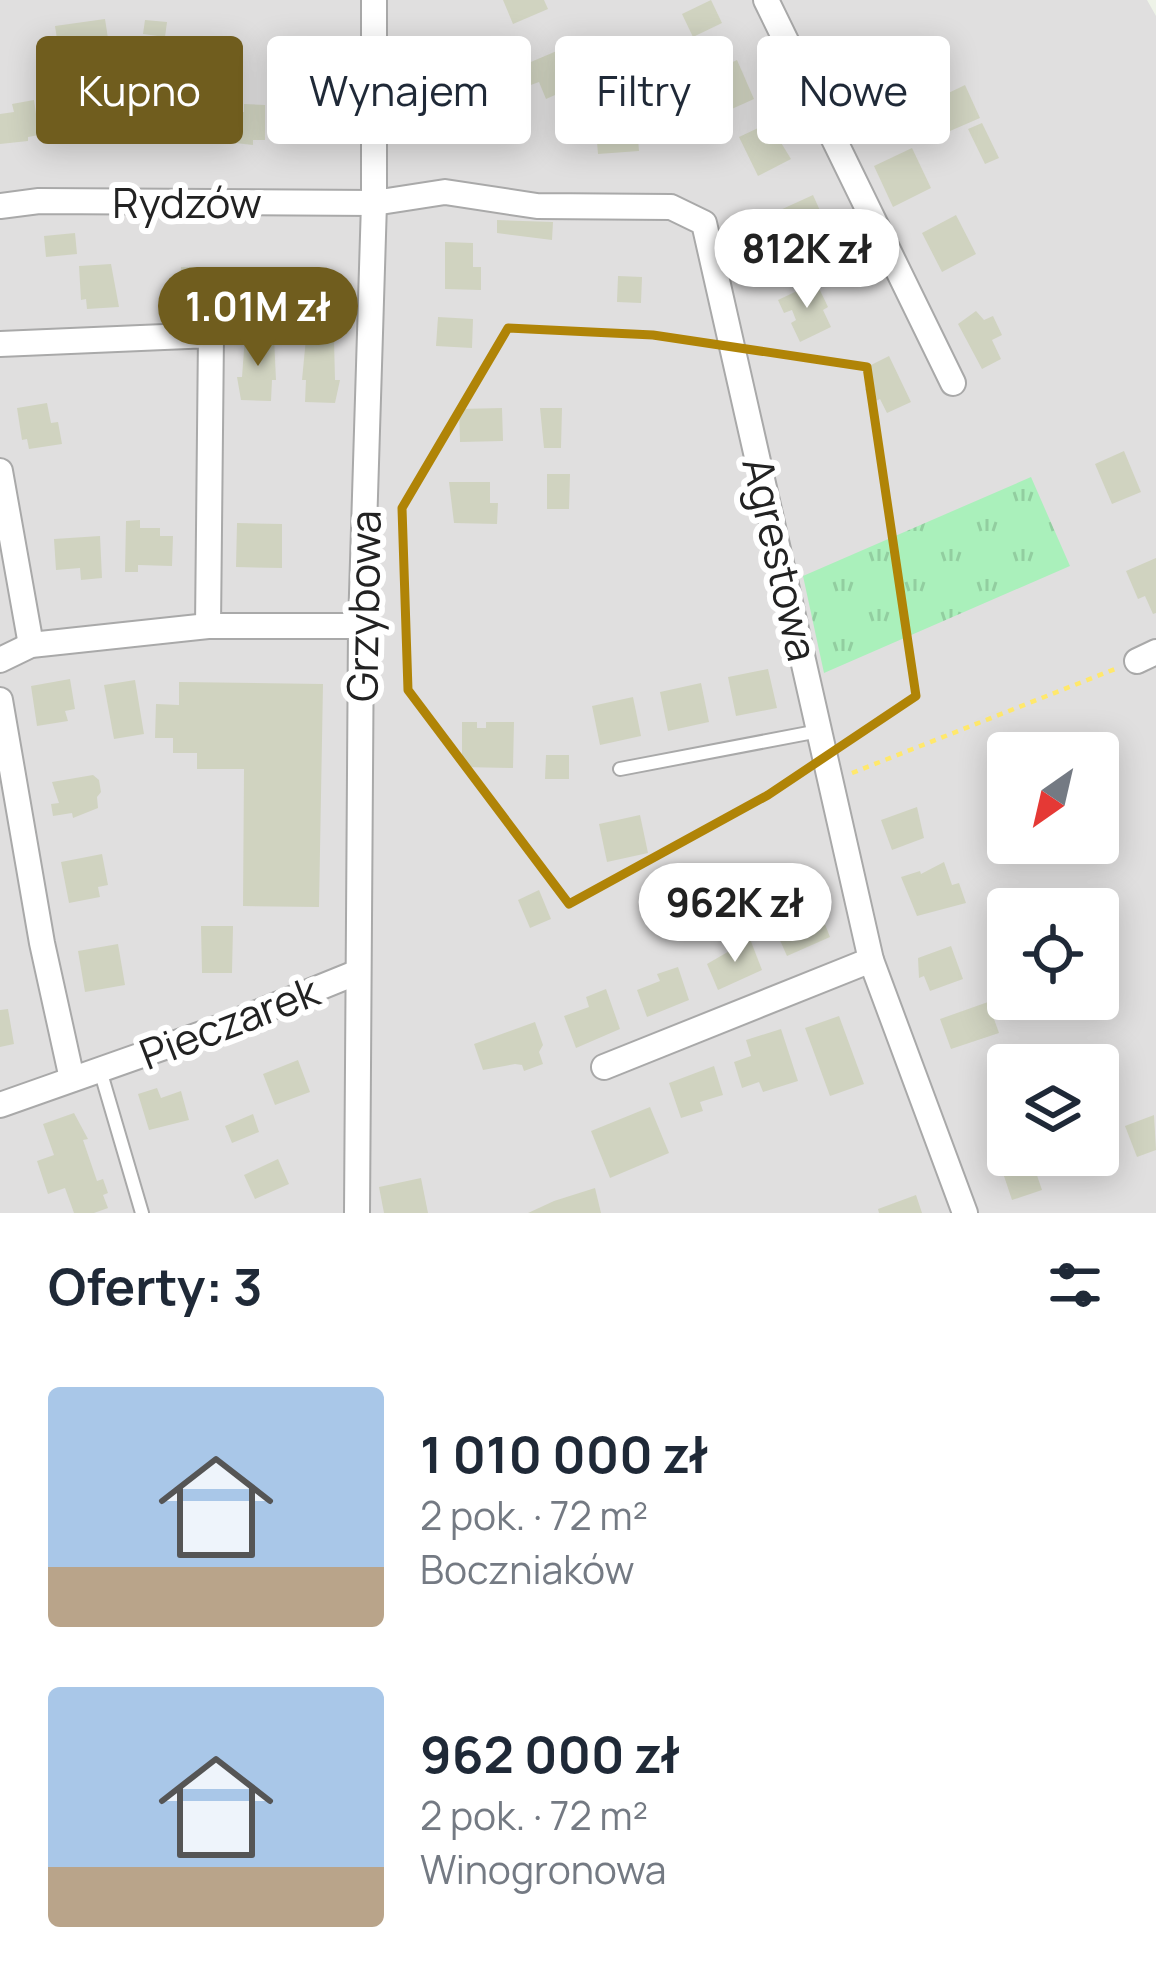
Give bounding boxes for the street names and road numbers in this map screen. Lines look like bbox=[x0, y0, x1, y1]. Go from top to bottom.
street label: Rydzów bbox=[112, 173, 262, 231]
street label: Agrestowa bbox=[729, 452, 833, 666]
street label: Grzybowa bbox=[332, 510, 394, 702]
street label: Pieczarek bbox=[131, 961, 328, 1083]

